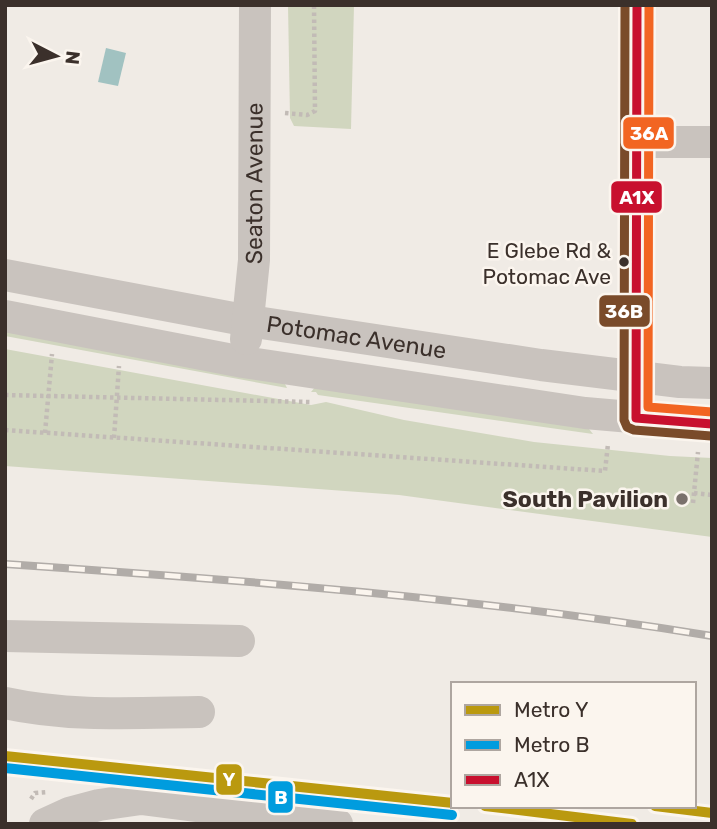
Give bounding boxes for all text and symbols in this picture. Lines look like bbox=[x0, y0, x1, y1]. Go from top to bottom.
north arrow bbox=[21, 21, 91, 91]
text: N bbox=[60, 50, 85, 66]
street label: Seaton Avenue bbox=[240, 103, 269, 264]
line badge: 36A bbox=[622, 116, 675, 150]
text: 36A bbox=[630, 122, 669, 145]
line badge: A1X bbox=[610, 180, 663, 214]
text: A1X bbox=[619, 186, 655, 209]
place label: E Glebe Rd & Potomac Ave bbox=[483, 238, 611, 289]
marker: E Glebe Rd & Potomac Ave bbox=[617, 255, 631, 269]
line badge: 36B bbox=[598, 294, 651, 328]
text: 36B bbox=[605, 300, 643, 323]
street label: Potomac Avenue bbox=[265, 310, 448, 365]
place label: South Pavilion bbox=[503, 485, 668, 513]
marker: South Pavilion bbox=[674, 491, 690, 507]
legend bbox=[451, 682, 696, 808]
text: Metro Y bbox=[514, 697, 589, 722]
text: Metro B bbox=[514, 732, 590, 757]
line badge: Y bbox=[215, 763, 243, 796]
text: A1X bbox=[514, 767, 549, 792]
text: Y bbox=[223, 768, 236, 791]
line badge: B bbox=[267, 780, 294, 814]
text: B bbox=[274, 786, 288, 809]

